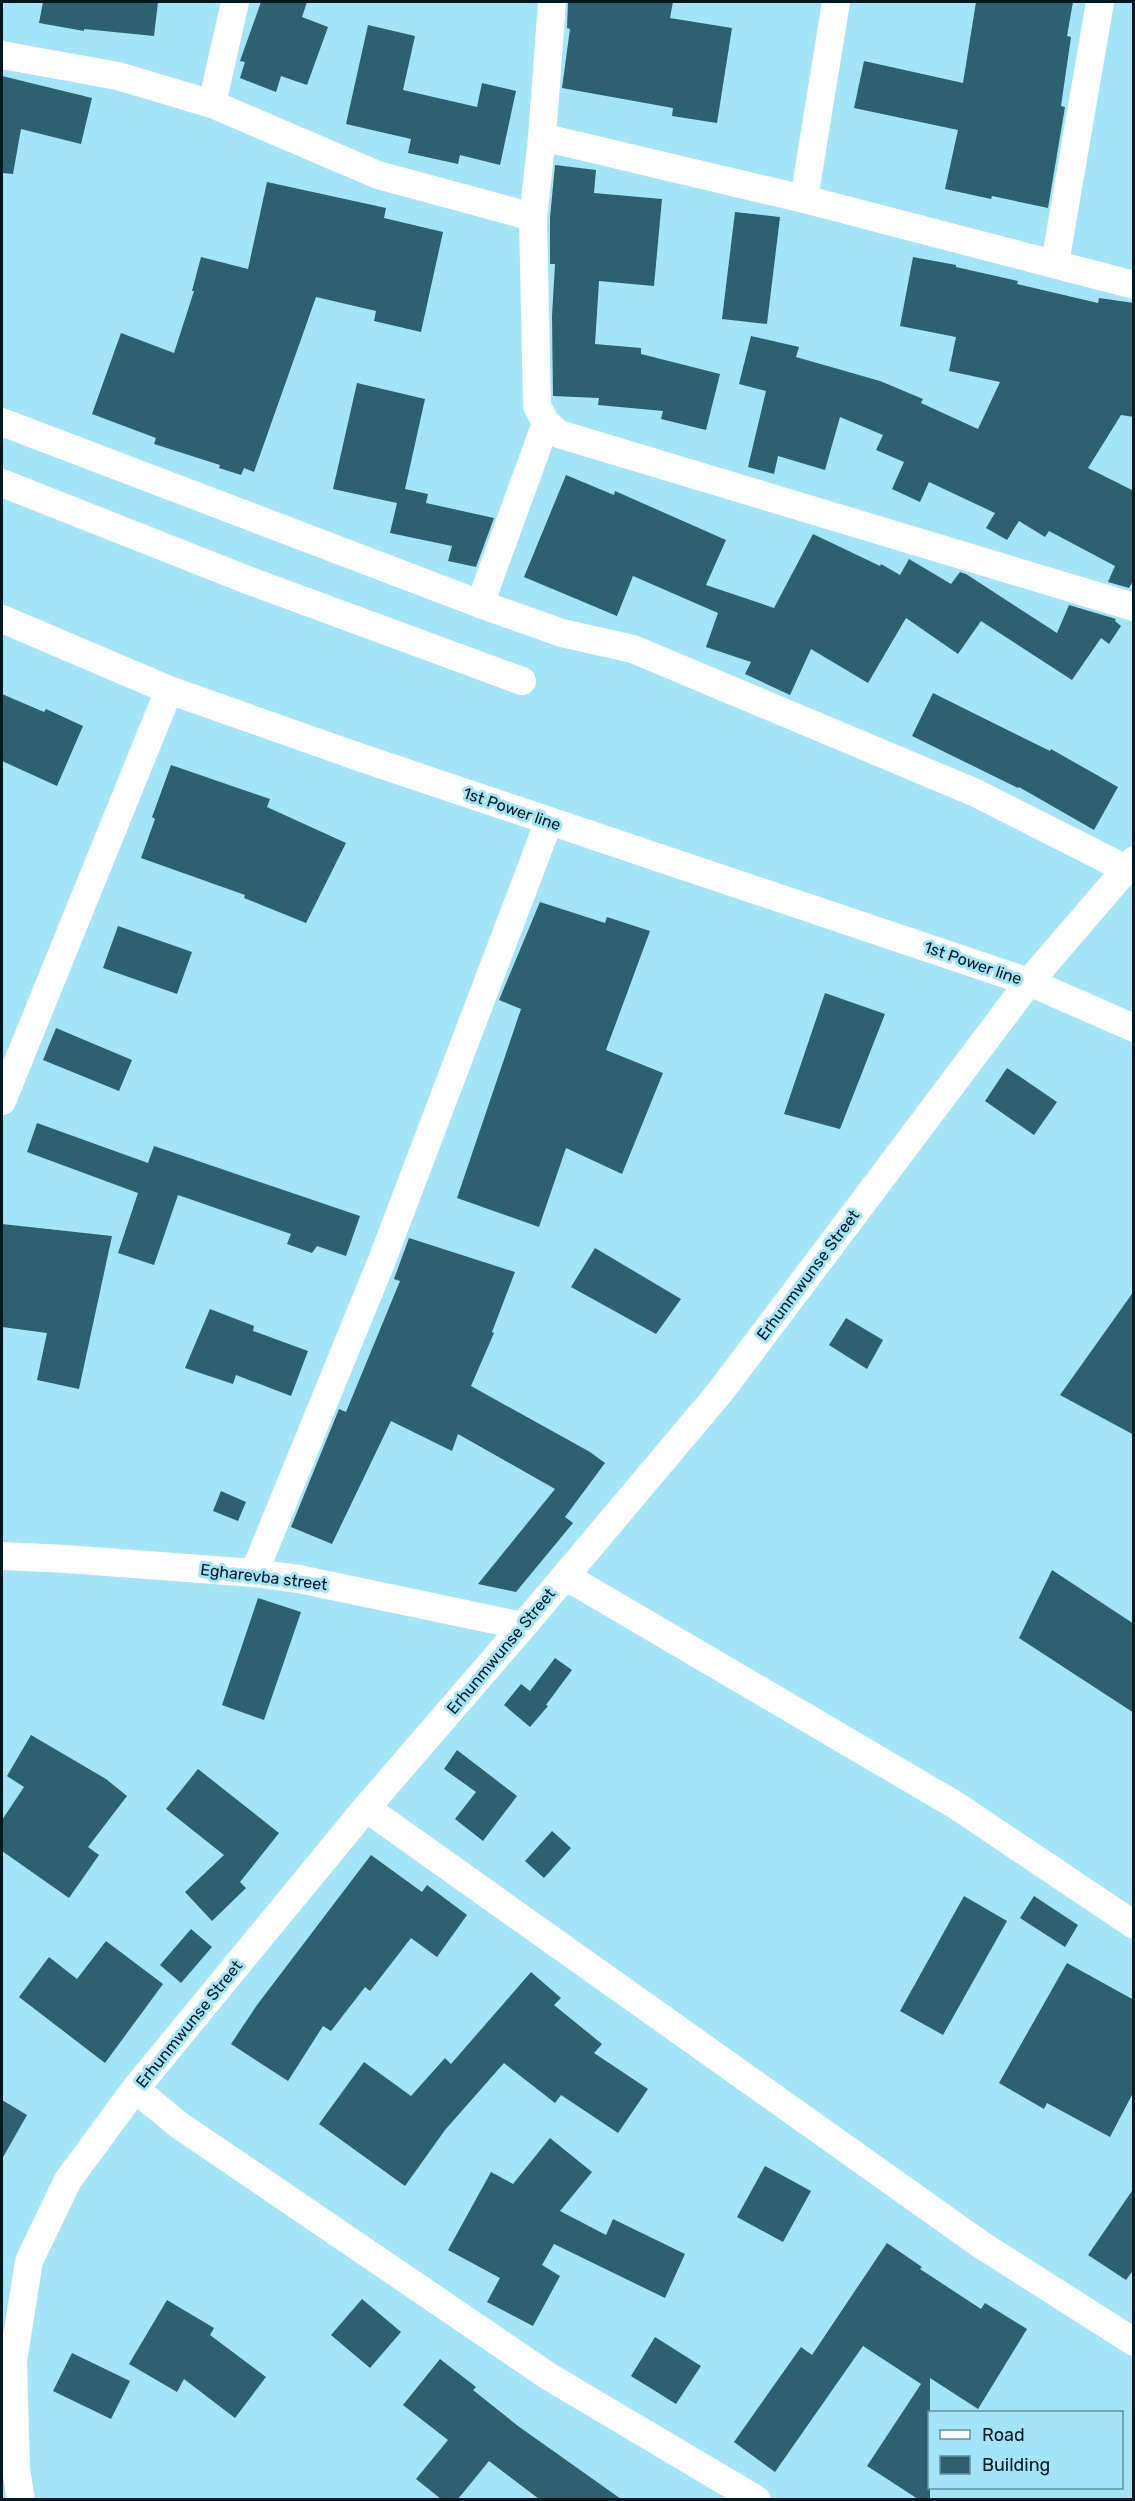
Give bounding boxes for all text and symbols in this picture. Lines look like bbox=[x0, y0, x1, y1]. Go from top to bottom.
street label: 1st Power line bbox=[461, 783, 563, 835]
street label: 1st Power line bbox=[922, 937, 1024, 989]
street label: Erhunmwunse Street bbox=[753, 1206, 863, 1344]
street label: Egharevba street bbox=[199, 1560, 329, 1594]
street label: Erhunmwunse Street bbox=[443, 1584, 559, 1718]
street label: Erhunmwunse Street bbox=[132, 1956, 246, 2092]
legend bbox=[928, 2411, 1123, 2489]
text: Road bbox=[982, 2424, 1025, 2446]
text: Building bbox=[982, 2454, 1050, 2476]

